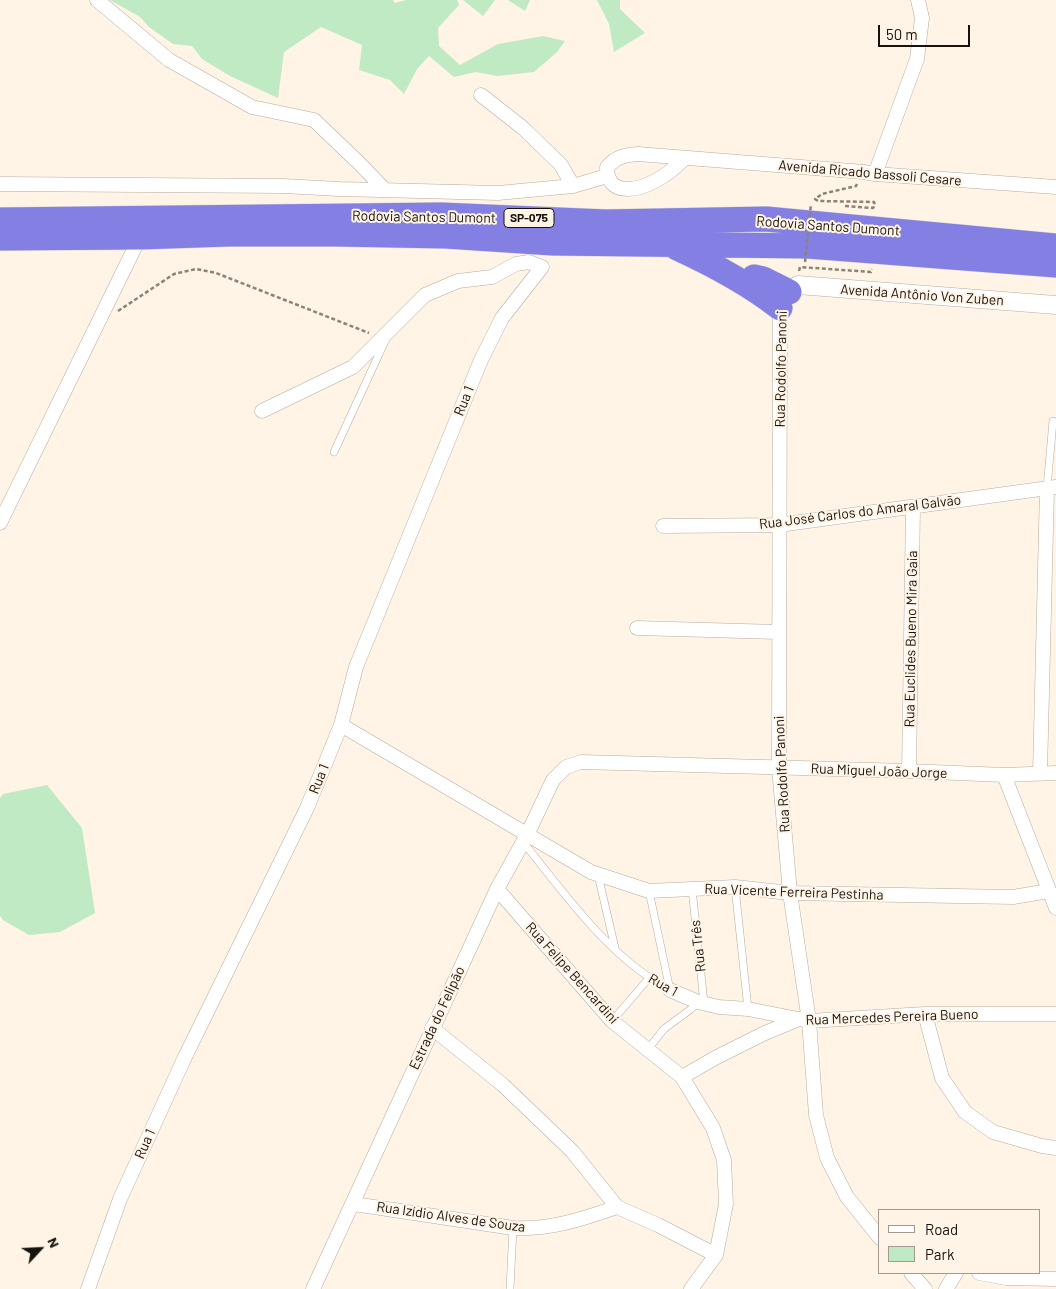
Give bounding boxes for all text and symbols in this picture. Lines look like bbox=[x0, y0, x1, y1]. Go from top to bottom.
scale bar bbox=[881, 15, 974, 47]
text: 50 m bbox=[886, 25, 918, 43]
street label: Avenida Ricado Bassoli Cesare bbox=[778, 157, 962, 189]
street label: Rodovia Santos Dumont bbox=[352, 207, 496, 227]
road number: SP-075 bbox=[504, 208, 554, 228]
street label: Rodovia Santos Dumont bbox=[756, 213, 900, 239]
street label: Avenida Antônio Von Zuben bbox=[840, 281, 1004, 309]
street label: Rua Rodolfo Panoni bbox=[772, 310, 790, 428]
street label: Rua 1 bbox=[450, 384, 478, 418]
street label: Rua José Carlos do Amaral Galvão bbox=[758, 491, 962, 533]
street label: Rua Euclides Bueno Mira Gaia bbox=[901, 550, 921, 728]
street label: Rua Rodolfo Panoni bbox=[771, 715, 793, 833]
street label: Rua Miguel João Jorge bbox=[810, 760, 948, 782]
street label: Rua 1 bbox=[305, 762, 333, 796]
street label: Rua Vicente Ferreira Pestinha bbox=[704, 880, 884, 904]
street label: Rua Felipe Bencardini bbox=[522, 919, 622, 1027]
street label: Rua Três bbox=[687, 919, 709, 973]
street label: Estrada do Felipão bbox=[406, 964, 468, 1072]
street label: Rua 1 bbox=[645, 970, 681, 1000]
street label: Rua Mercedes Pereira Bueno bbox=[805, 1006, 979, 1028]
street label: Rua 1 bbox=[131, 1126, 159, 1162]
street label: Rua Izídio Alves de Souza bbox=[376, 1198, 526, 1236]
legend bbox=[878, 1209, 1041, 1274]
text: Road bbox=[925, 1220, 958, 1238]
north arrow bbox=[15, 1224, 65, 1274]
text: N bbox=[44, 1235, 64, 1250]
text: Park bbox=[925, 1245, 954, 1263]

